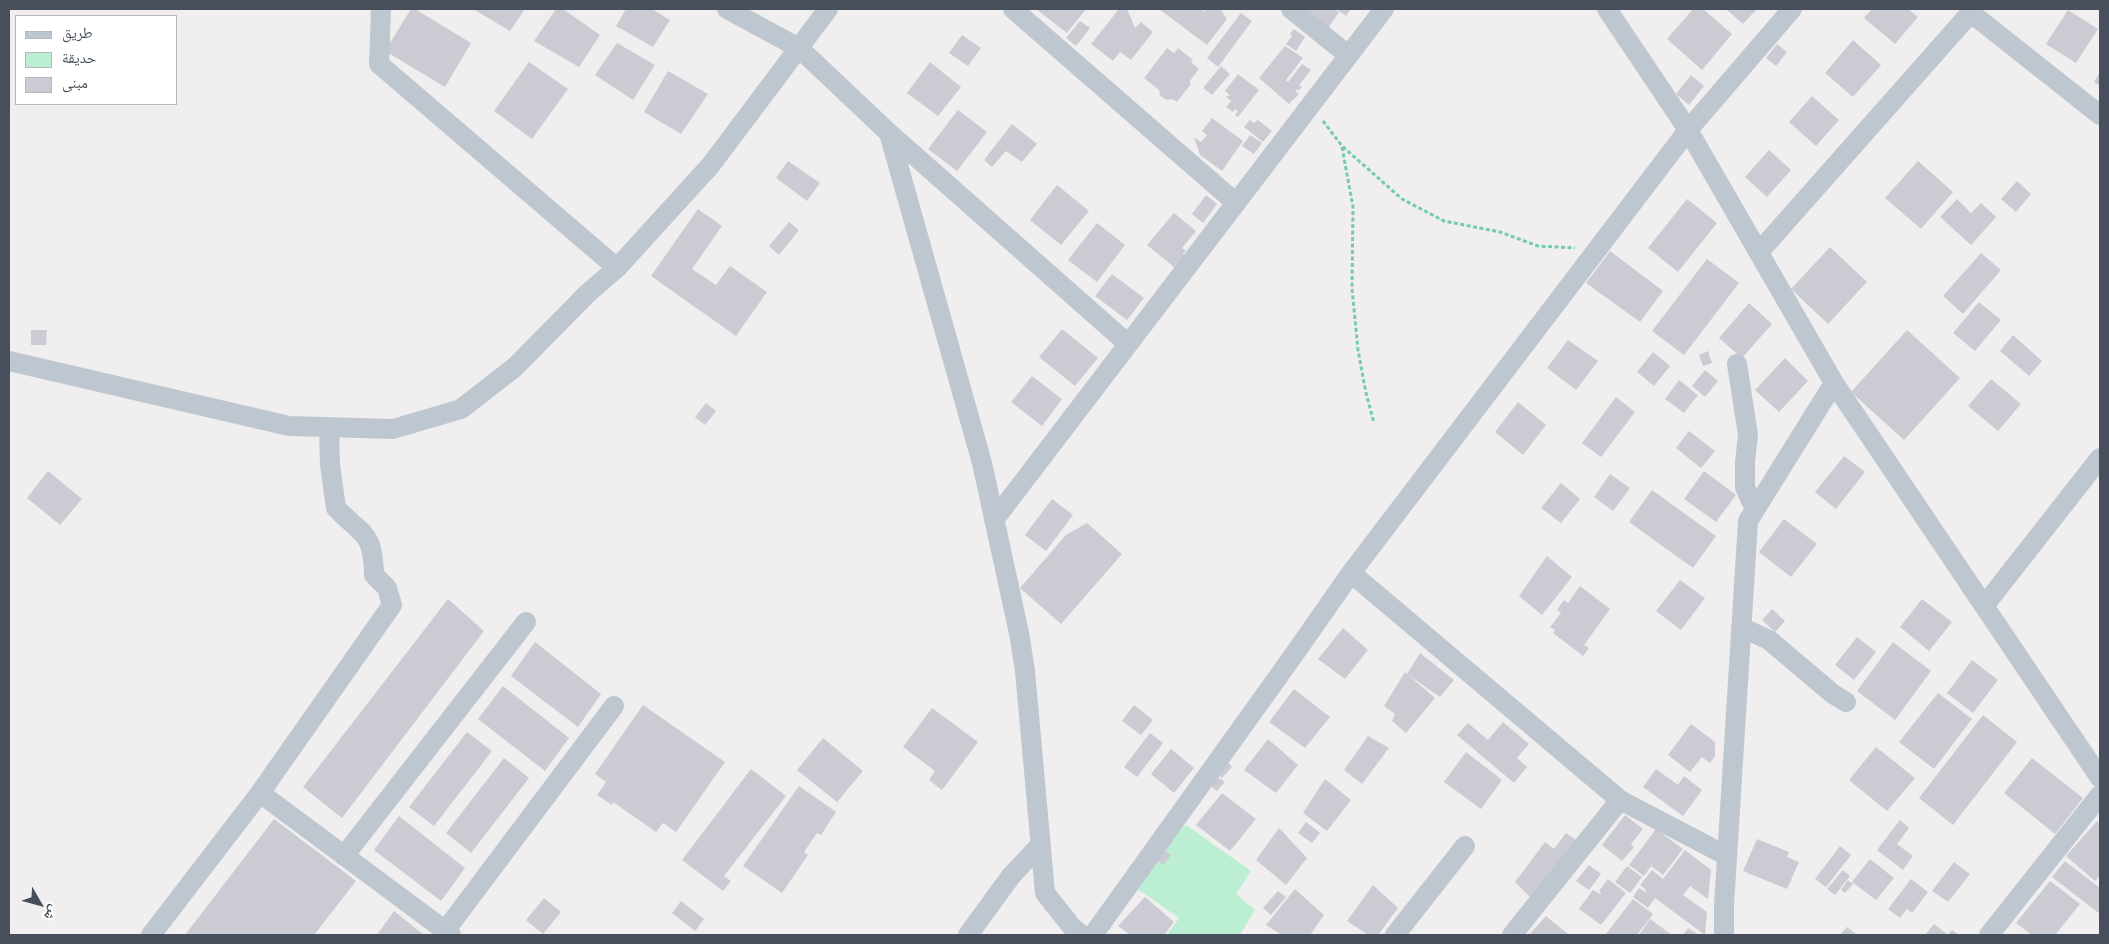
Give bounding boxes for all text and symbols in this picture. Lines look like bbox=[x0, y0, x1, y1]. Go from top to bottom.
legend bbox=[15, 15, 178, 105]
text: طريق bbox=[62, 21, 93, 44]
text: حديقة bbox=[62, 46, 96, 69]
text: مبنى bbox=[62, 71, 88, 94]
north arrow bbox=[15, 879, 65, 929]
text: ش bbox=[39, 901, 65, 926]

